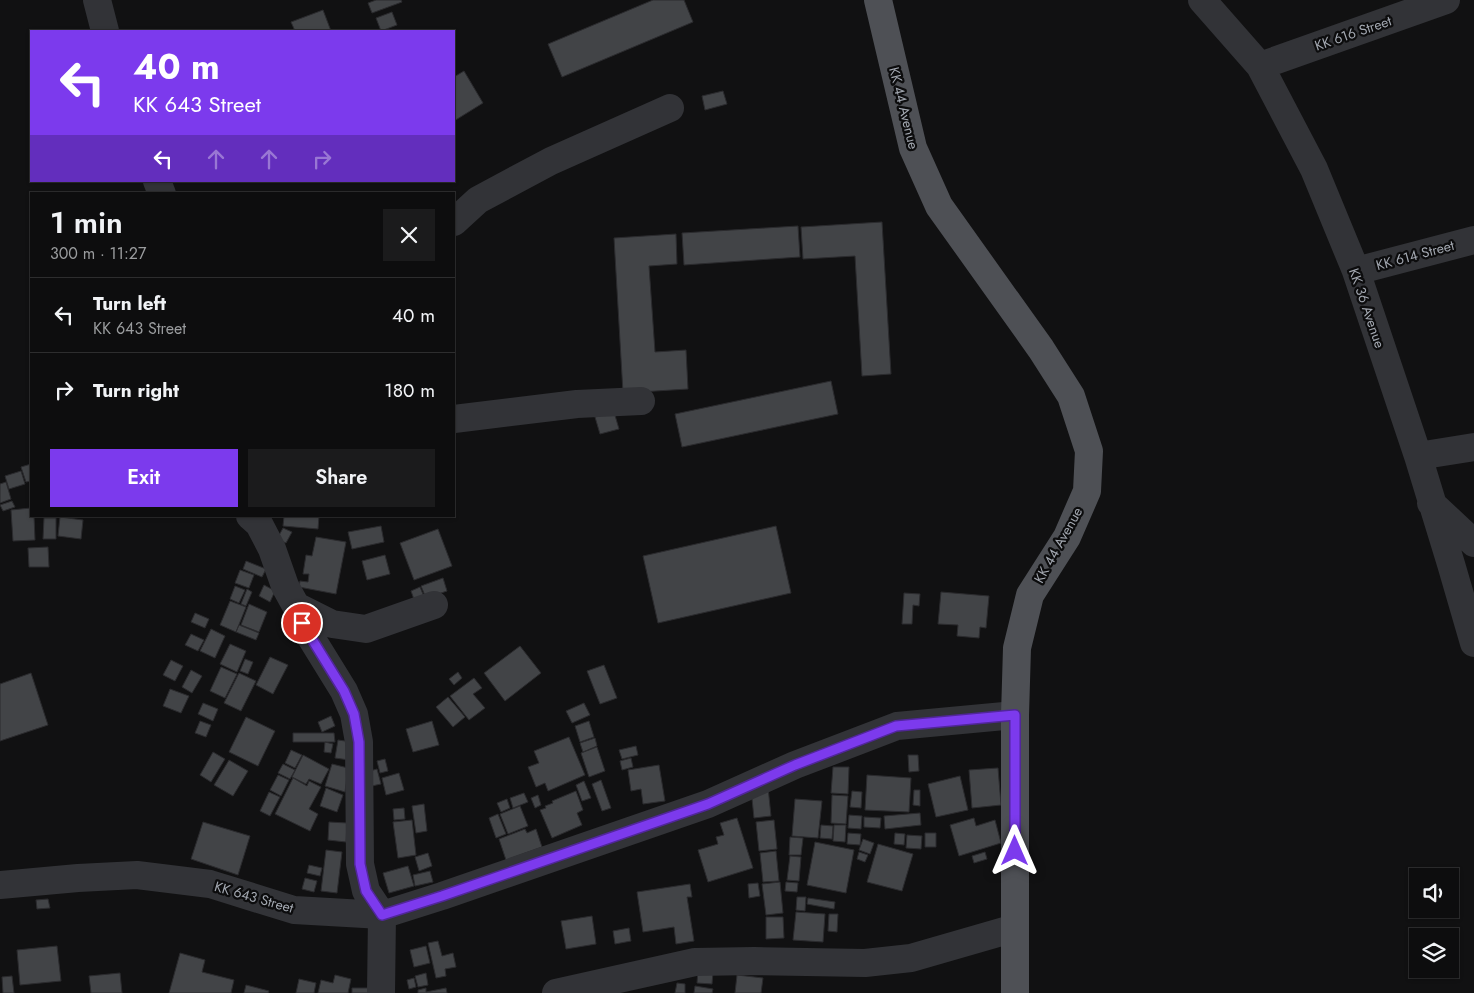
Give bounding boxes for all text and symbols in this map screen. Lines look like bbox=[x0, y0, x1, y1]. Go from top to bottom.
street label: KK 616 Street bbox=[1312, 10, 1395, 55]
text: 40 m bbox=[133, 42, 220, 92]
icon: left bbox=[50, 50, 115, 115]
street label: KK 44 Avenue bbox=[884, 65, 924, 151]
text: KK 643 Street bbox=[133, 88, 261, 120]
icon: left bbox=[149, 145, 177, 173]
icon: ahead bbox=[202, 145, 230, 173]
icon: ahead bbox=[255, 145, 283, 173]
icon: right bbox=[308, 145, 336, 173]
text: 1 min bbox=[50, 201, 123, 244]
button: close bbox=[383, 209, 435, 261]
street label: KK 614 Street bbox=[1374, 235, 1457, 275]
text: 300 m · 11:27 bbox=[50, 242, 146, 265]
street label: KK 36 Avenue bbox=[1344, 265, 1390, 351]
text: Turn left bbox=[93, 290, 166, 317]
icon: left bbox=[50, 301, 78, 329]
text: 40 m bbox=[392, 302, 435, 329]
text: KK 643 Street bbox=[93, 317, 186, 340]
icon: right bbox=[50, 376, 78, 404]
text: Turn right bbox=[93, 377, 179, 404]
text: 180 m bbox=[384, 377, 435, 404]
button: Exit bbox=[50, 449, 238, 507]
button: Share bbox=[248, 449, 435, 507]
street label: KK 44 Avenue bbox=[1029, 503, 1087, 587]
pin bbox=[281, 602, 323, 644]
icon: arrive bbox=[288, 609, 316, 637]
position arrow bbox=[988, 824, 1040, 876]
map controls bbox=[1409, 868, 1459, 978]
button: sound bbox=[1409, 868, 1459, 918]
street label: KK 643 Street bbox=[212, 876, 297, 918]
button: layers bbox=[1409, 928, 1459, 978]

